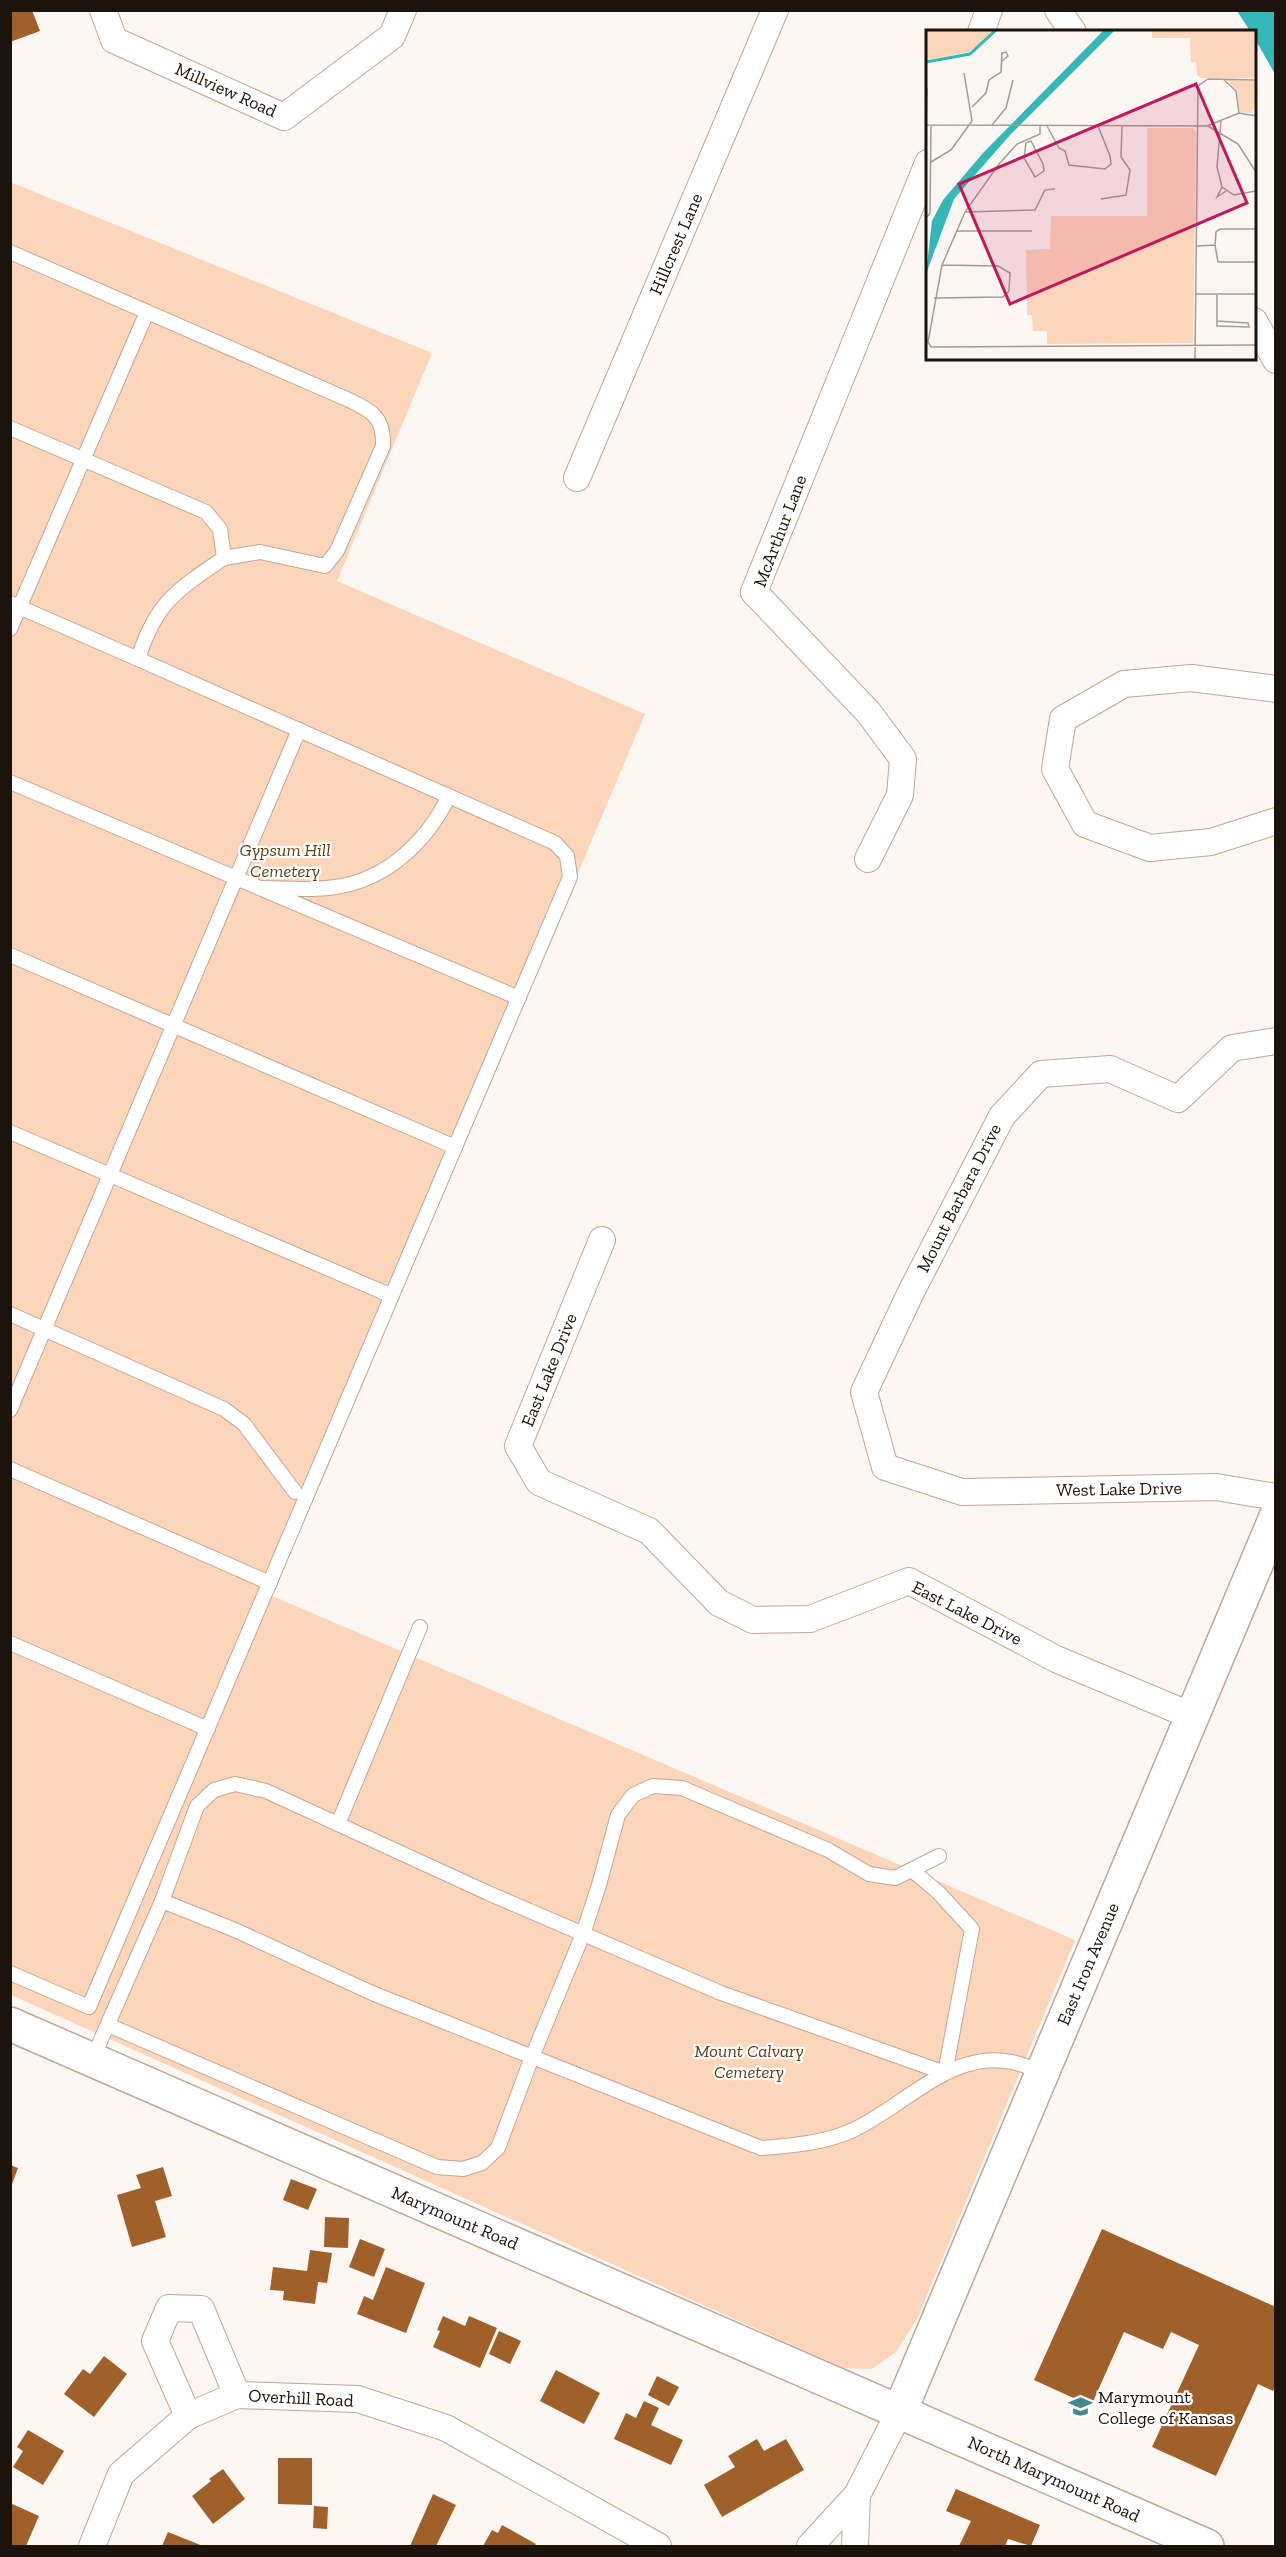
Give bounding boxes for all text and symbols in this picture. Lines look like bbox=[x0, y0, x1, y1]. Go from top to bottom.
inset map bbox=[926, 30, 1256, 360]
street label: Millview Road bbox=[172, 58, 280, 122]
street label: Hillcrest Lane bbox=[645, 190, 707, 298]
street label: McArthur Lane bbox=[749, 472, 811, 590]
park label: Gypsum Hill Cemetery bbox=[240, 839, 330, 882]
street label: Mount Barbara Drive bbox=[912, 1120, 1006, 1276]
street label: East Lake Drive bbox=[516, 1310, 582, 1430]
street label: West Lake Drive bbox=[1056, 1477, 1182, 1501]
street label: East Lake Drive bbox=[908, 1576, 1026, 1650]
street label: East Iron Avenue bbox=[1052, 1899, 1124, 2029]
park label: Mount Calvary Cemetery bbox=[694, 2040, 804, 2083]
street label: Marymount Road bbox=[388, 2181, 522, 2255]
street label: Overhill Road bbox=[248, 2384, 354, 2412]
place label: Marymount College of Kansas bbox=[1098, 2386, 1234, 2429]
school or university icon: Marymount College of Kansas bbox=[1067, 2394, 1093, 2420]
street label: North Marymount Road bbox=[965, 2431, 1144, 2527]

